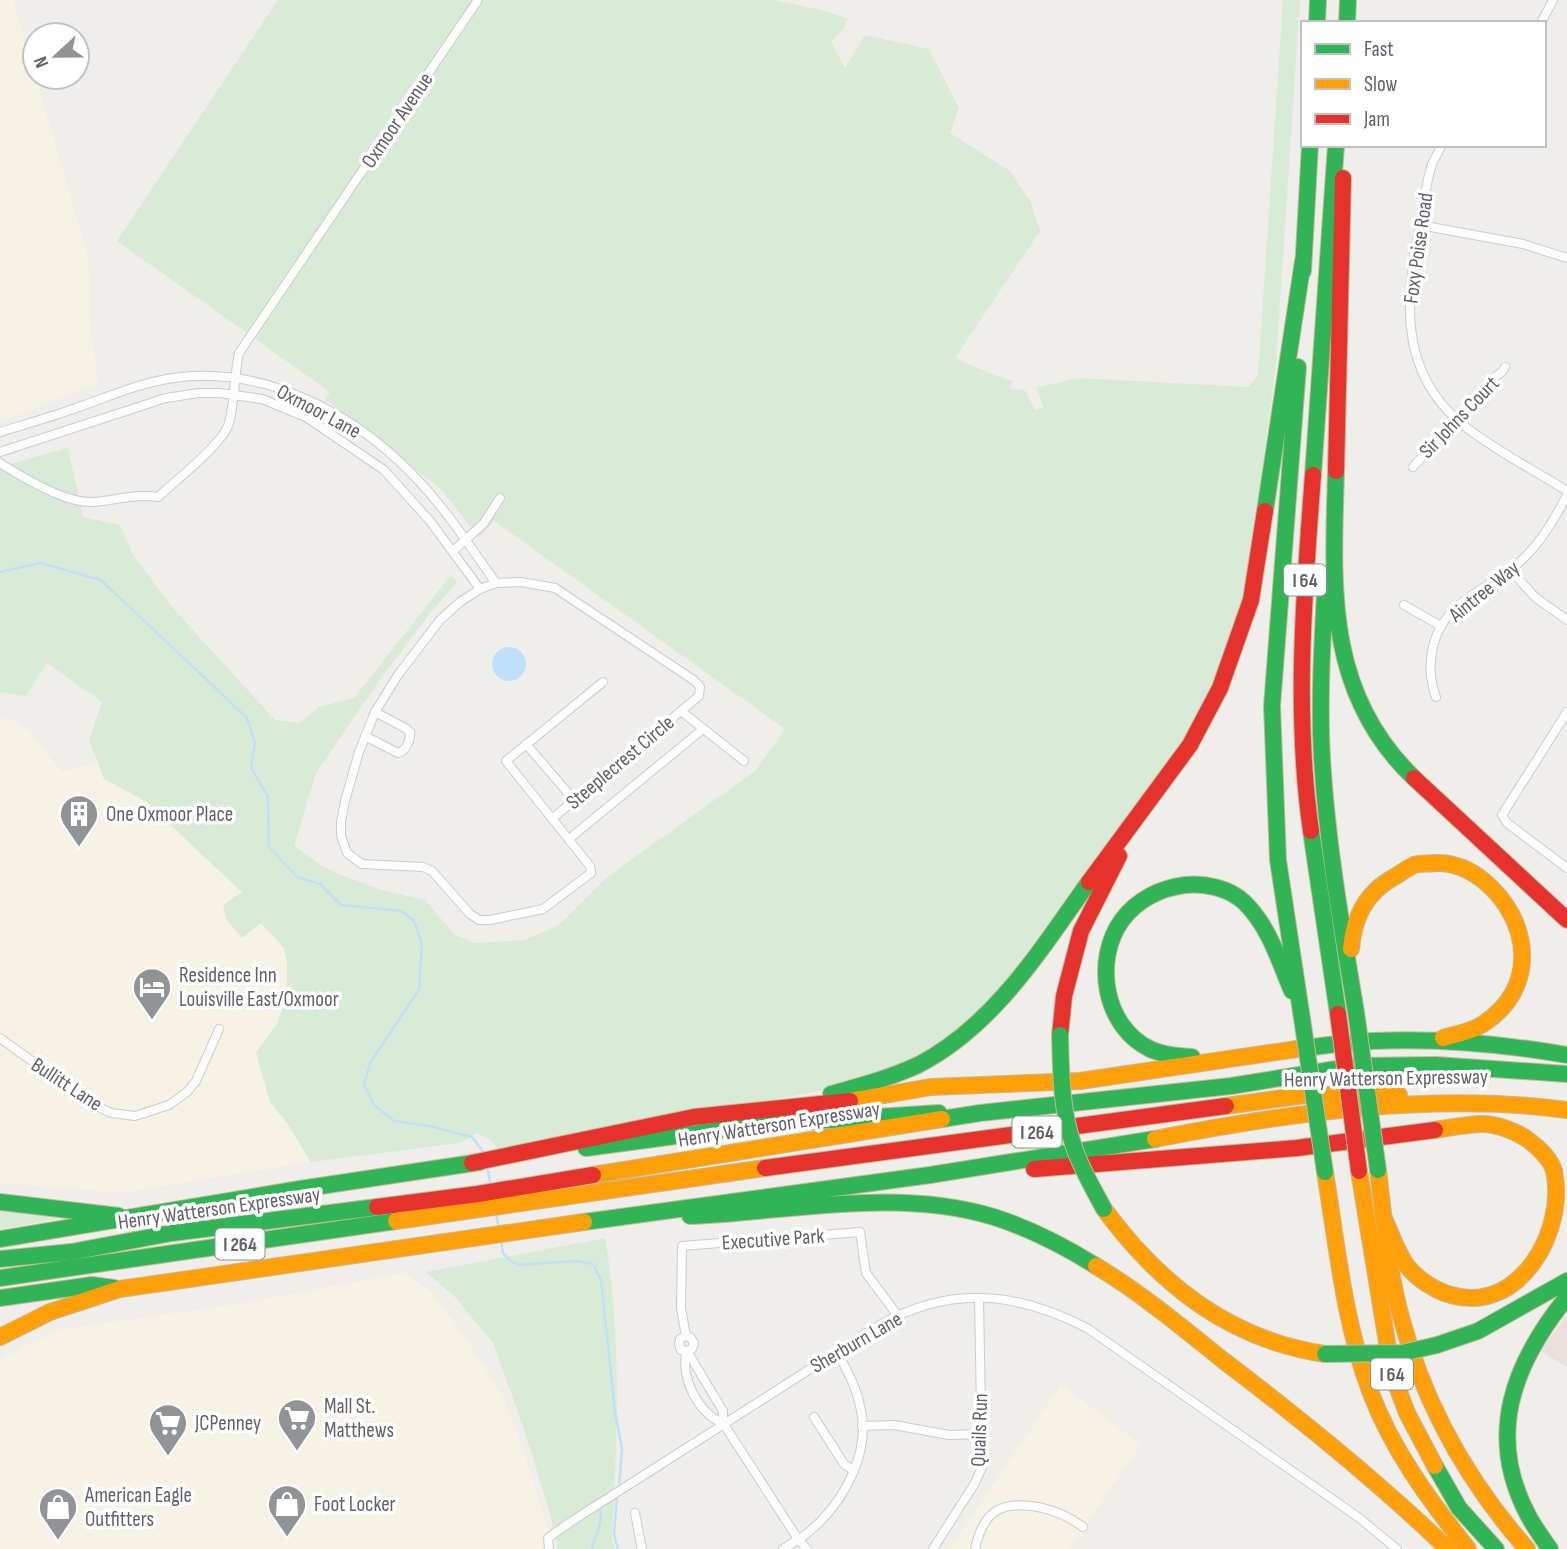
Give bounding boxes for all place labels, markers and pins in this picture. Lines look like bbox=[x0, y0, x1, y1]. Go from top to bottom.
building icon: One Oxmoor Place bbox=[58, 793, 100, 848]
place label: One Oxmoor Place bbox=[106, 802, 233, 827]
place label: Residence Inn Louisville East/Oxmoor bbox=[179, 963, 339, 1012]
hotel icon: Residence Inn Louisville East/Oxmoor bbox=[131, 966, 173, 1021]
place label: Mall St. Matthews bbox=[324, 1394, 394, 1443]
supermarket icon: Mall St. Matthews bbox=[276, 1397, 318, 1452]
supermarket icon: JCPenney bbox=[147, 1402, 189, 1457]
place label: JCPenney bbox=[194, 1411, 261, 1436]
place label: American Eagle Outfitters bbox=[84, 1483, 192, 1532]
shop icon: Foot Locker bbox=[266, 1483, 308, 1538]
shop icon: American Eagle Outfitters bbox=[37, 1486, 79, 1541]
place label: Foot Locker bbox=[314, 1492, 396, 1517]

